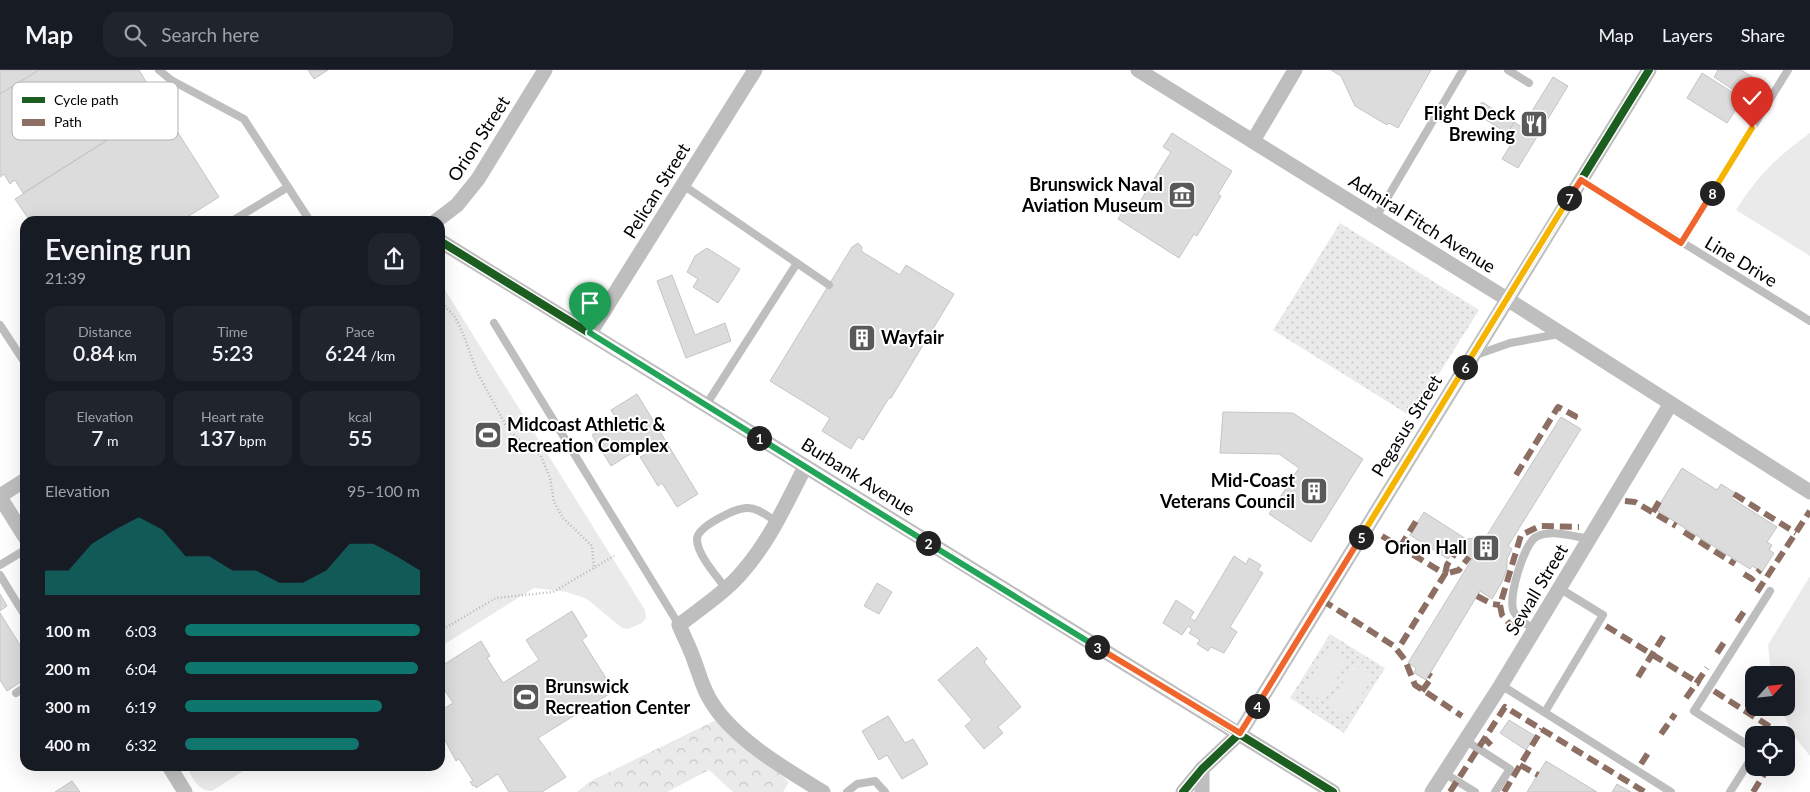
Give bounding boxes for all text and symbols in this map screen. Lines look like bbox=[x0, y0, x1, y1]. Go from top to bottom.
search box bbox=[103, 12, 453, 57]
text: Map bbox=[25, 20, 73, 49]
icon: search bbox=[121, 21, 149, 49]
text: Search here bbox=[161, 23, 259, 46]
text: Map bbox=[1598, 24, 1634, 46]
text: Layers bbox=[1662, 24, 1713, 46]
text: Share bbox=[1741, 24, 1785, 46]
pin bbox=[1731, 77, 1773, 128]
legend bbox=[12, 82, 178, 140]
icon: check bbox=[1738, 84, 1766, 112]
text: Cycle path bbox=[54, 91, 119, 108]
street label: Orion Street bbox=[442, 91, 514, 185]
place label: Flight Deck Brewing bbox=[1424, 102, 1515, 145]
restaurant icon: Flight Deck Brewing bbox=[1519, 109, 1549, 139]
text: Path bbox=[54, 113, 82, 130]
street label: Pelican Street bbox=[618, 138, 694, 242]
street label: Admiral Fitch Avenue bbox=[1345, 169, 1500, 277]
place label: Brunswick Naval Aviation Museum bbox=[1021, 173, 1163, 216]
museum icon: Brunswick Naval Aviation Museum bbox=[1167, 180, 1197, 210]
pin: 8 bbox=[1700, 180, 1724, 206]
text: 8 bbox=[1708, 185, 1717, 202]
pin: 7 bbox=[1556, 186, 1582, 210]
text: 7 bbox=[1565, 190, 1574, 207]
street label: Line Drive bbox=[1701, 231, 1782, 291]
text: Evening run bbox=[45, 232, 191, 266]
button: share bbox=[368, 233, 420, 285]
text: 21:39 bbox=[45, 268, 86, 287]
pin bbox=[569, 282, 611, 333]
icon: arrive bbox=[576, 289, 604, 317]
text: Distance bbox=[78, 323, 132, 340]
text: Time bbox=[217, 323, 248, 340]
text: Pace bbox=[346, 323, 375, 340]
building icon: Wayfair bbox=[847, 323, 877, 353]
place label: Wayfair bbox=[881, 326, 944, 348]
text: 0.84 bbox=[73, 340, 114, 365]
text: 5:23 bbox=[212, 340, 253, 365]
text: 6:24 bbox=[325, 340, 367, 365]
text: km bbox=[114, 347, 137, 364]
text: /km bbox=[367, 347, 395, 364]
pin: 6 bbox=[1452, 354, 1478, 380]
text: 6 bbox=[1461, 359, 1470, 376]
street label: Pegasus Street bbox=[1366, 370, 1446, 480]
text: Elevation bbox=[76, 408, 133, 425]
text: Heart rate bbox=[201, 408, 264, 425]
text: kcal bbox=[348, 408, 372, 425]
place label: Midcoast Athletic & Recreation Complex bbox=[507, 413, 669, 456]
sports icon: Midcoast Athletic & Recreation Complex bbox=[473, 420, 503, 450]
text: 7 bbox=[91, 425, 103, 450]
text: 137 bbox=[199, 425, 235, 450]
text: 55 bbox=[348, 425, 372, 450]
pin: 1 bbox=[746, 426, 772, 450]
text: 1 bbox=[755, 430, 764, 447]
text: m bbox=[103, 432, 118, 449]
text: bpm bbox=[235, 432, 266, 449]
street label: Burbank Avenue bbox=[798, 432, 919, 520]
place label: Mid-Coast Veterans Council bbox=[1159, 469, 1295, 512]
building icon: Mid-Coast Veterans Council bbox=[1299, 476, 1329, 506]
text: Elevation bbox=[45, 481, 110, 500]
text: 95–100 m bbox=[347, 481, 420, 500]
pin: 5 bbox=[1348, 524, 1374, 550]
text: 5 bbox=[1357, 529, 1366, 546]
pin: 2 bbox=[916, 530, 940, 556]
building icon: Orion Hall bbox=[1471, 533, 1501, 563]
text: 2 bbox=[924, 535, 933, 552]
place label: Orion Hall bbox=[1385, 536, 1467, 558]
street label: Sewall Street bbox=[1500, 539, 1572, 639]
text: 100 m bbox=[45, 621, 90, 640]
text: 6:03 bbox=[125, 621, 157, 640]
pin: 3 bbox=[1084, 634, 1110, 660]
text: 3 bbox=[1093, 639, 1102, 656]
text: 200 m bbox=[45, 659, 90, 678]
text: 6:04 bbox=[125, 659, 157, 678]
north arrow bbox=[1745, 666, 1795, 716]
map controls bbox=[1745, 666, 1795, 776]
place label: Brunswick Recreation Center bbox=[545, 675, 690, 718]
sports icon: Brunswick Recreation Center bbox=[511, 682, 541, 712]
pin: 4 bbox=[1244, 694, 1270, 718]
text: 300 m bbox=[45, 697, 90, 716]
text: 6:19 bbox=[125, 697, 157, 716]
text: 4 bbox=[1253, 698, 1262, 715]
button: locate bbox=[1745, 726, 1795, 776]
text: 400 m bbox=[45, 735, 90, 754]
text: 6:32 bbox=[125, 735, 157, 754]

